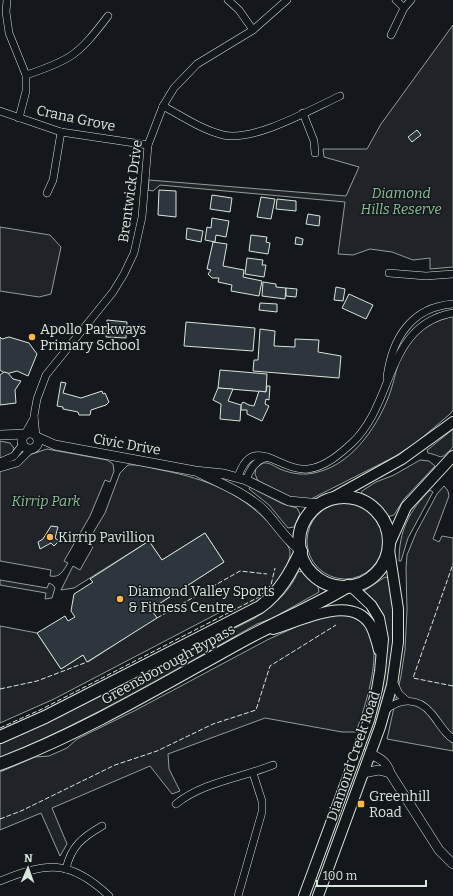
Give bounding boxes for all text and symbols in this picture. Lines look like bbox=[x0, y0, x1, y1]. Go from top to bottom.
street label: Crana Grove bbox=[35, 102, 117, 135]
street label: Brentwick Drive bbox=[115, 139, 146, 244]
park label: Diamond Hills Reserve bbox=[361, 185, 441, 218]
place label: Apollo Parkways Primary School bbox=[40, 321, 146, 354]
marker: Apollo Parkways Primary School bbox=[27, 332, 37, 342]
street label: Civic Drive bbox=[92, 430, 162, 459]
park label: Kirrip Park bbox=[12, 493, 81, 510]
place label: Kirrip Pavillion bbox=[58, 529, 155, 546]
marker: Kirrip Pavillion bbox=[45, 532, 55, 542]
place label: Diamond Valley Sports & Fitness Centre bbox=[128, 583, 275, 616]
marker: Diamond Valley Sports & Fitness Centre bbox=[115, 594, 125, 604]
street label: Greensborough Bypass bbox=[98, 621, 238, 708]
street label: Diamond Creek Road bbox=[323, 689, 384, 823]
place label: Greenhill Road bbox=[369, 788, 430, 821]
marker: Greenhill Road bbox=[356, 799, 366, 809]
north arrow bbox=[8, 848, 48, 888]
text: N bbox=[24, 852, 33, 865]
scale bar bbox=[317, 862, 426, 888]
text: 100 m bbox=[323, 869, 358, 883]

